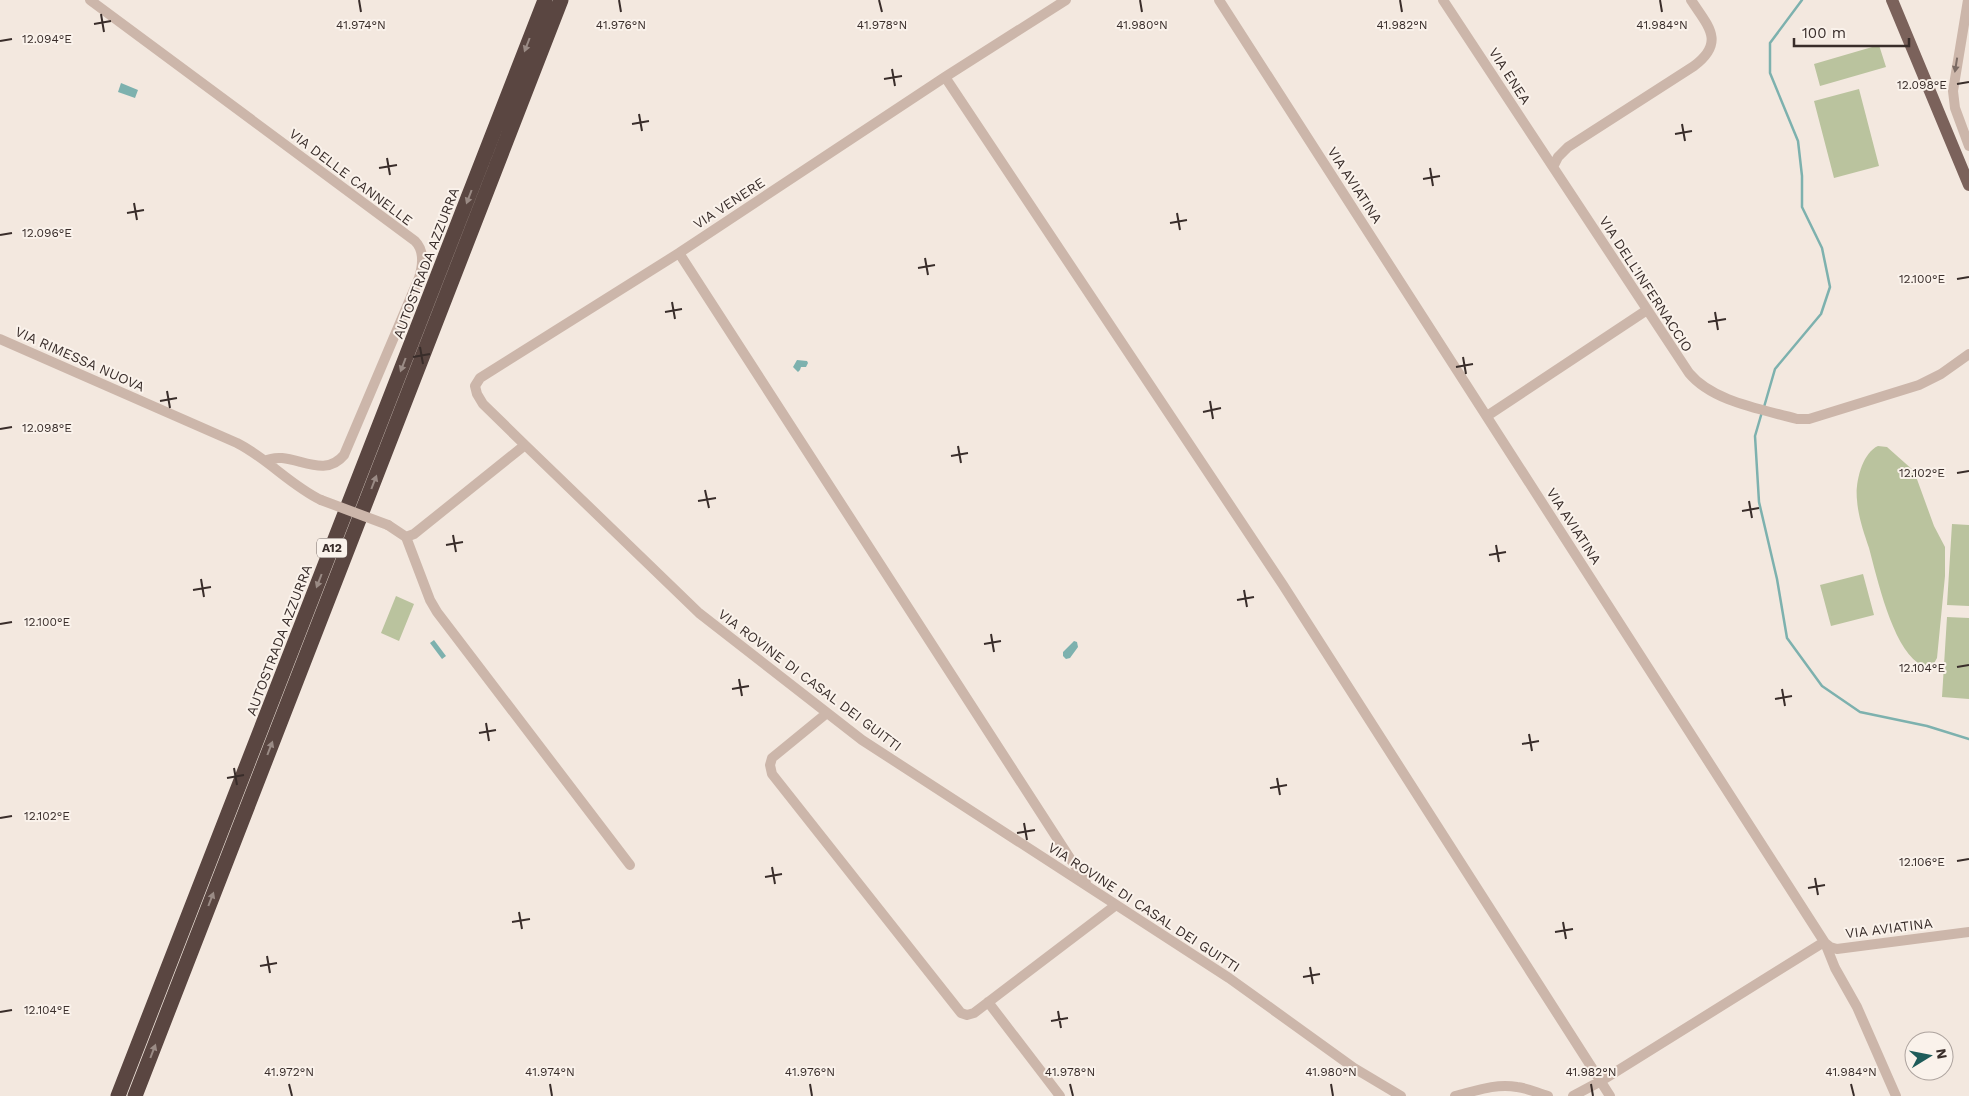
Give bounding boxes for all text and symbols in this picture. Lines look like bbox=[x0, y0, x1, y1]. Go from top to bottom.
scale bar bbox=[1794, 15, 1909, 47]
text: 41.974°N bbox=[336, 18, 386, 32]
text: 41.976°N bbox=[596, 18, 646, 32]
text: 41.978°N bbox=[857, 18, 907, 32]
text: 41.980°N bbox=[1116, 18, 1168, 32]
text: 41.982°N bbox=[1376, 18, 1428, 32]
text: 41.984°N bbox=[1636, 18, 1688, 32]
text: 100 m bbox=[1802, 24, 1846, 42]
text: 12.094°E bbox=[22, 32, 72, 46]
one-way arrow bbox=[523, 38, 531, 53]
street label: VIA ENEA bbox=[1486, 45, 1534, 107]
one-way arrow bbox=[1952, 58, 1960, 74]
text: 12.098°E bbox=[1897, 78, 1947, 92]
street label: VIA DELLE CANNELLE bbox=[286, 125, 416, 229]
street label: VIA AVIATINA bbox=[1324, 144, 1386, 226]
street label: VIA VENERE bbox=[690, 174, 768, 232]
street label: AUTOSTRADA AZZURRA bbox=[390, 185, 462, 341]
one-way arrow bbox=[464, 190, 472, 204]
street label: VIA DELL'INFERNACCIO bbox=[1596, 213, 1696, 355]
text: 12.096°E bbox=[22, 226, 72, 240]
text: 12.100°E bbox=[1899, 272, 1945, 286]
street label: VIA RIMESSA NUOVA bbox=[13, 323, 147, 395]
one-way arrow bbox=[399, 358, 407, 373]
text: 12.098°E bbox=[22, 421, 72, 435]
text: 12.102°E bbox=[1899, 466, 1945, 480]
one-way arrow bbox=[370, 475, 378, 489]
street label: VIA AVIATINA bbox=[1543, 485, 1605, 567]
road number: A12 bbox=[317, 538, 347, 558]
street label: AUTOSTRADA AZZURRA bbox=[243, 562, 315, 718]
one-way arrow bbox=[315, 574, 323, 589]
street label: VIA ROVINE DI CASAL DEI GUITTI bbox=[715, 606, 905, 754]
text: 12.100°E bbox=[24, 615, 70, 629]
text: 12.104°E bbox=[1899, 661, 1945, 675]
one-way arrow bbox=[267, 740, 274, 755]
text: 12.102°E bbox=[24, 809, 70, 823]
street label: VIA ROVINE DI CASAL DEI GUITTI bbox=[1045, 839, 1243, 975]
text: 12.106°E bbox=[1899, 855, 1945, 869]
one-way arrow bbox=[208, 892, 216, 906]
street label: VIA AVIATINA bbox=[1844, 915, 1934, 941]
text: 12.104°E bbox=[24, 1003, 70, 1017]
north arrow bbox=[1904, 1031, 1954, 1081]
one-way arrow bbox=[149, 1043, 157, 1058]
text: N bbox=[1933, 1047, 1951, 1060]
text: 41.972°N bbox=[264, 1065, 314, 1079]
text: 41.974°N bbox=[525, 1065, 575, 1079]
text: 41.976°N bbox=[785, 1065, 835, 1079]
text: 41.978°N bbox=[1045, 1065, 1095, 1079]
text: 41.980°N bbox=[1305, 1065, 1357, 1079]
text: 41.982°N bbox=[1565, 1065, 1617, 1079]
text: 41.984°N bbox=[1825, 1065, 1877, 1079]

